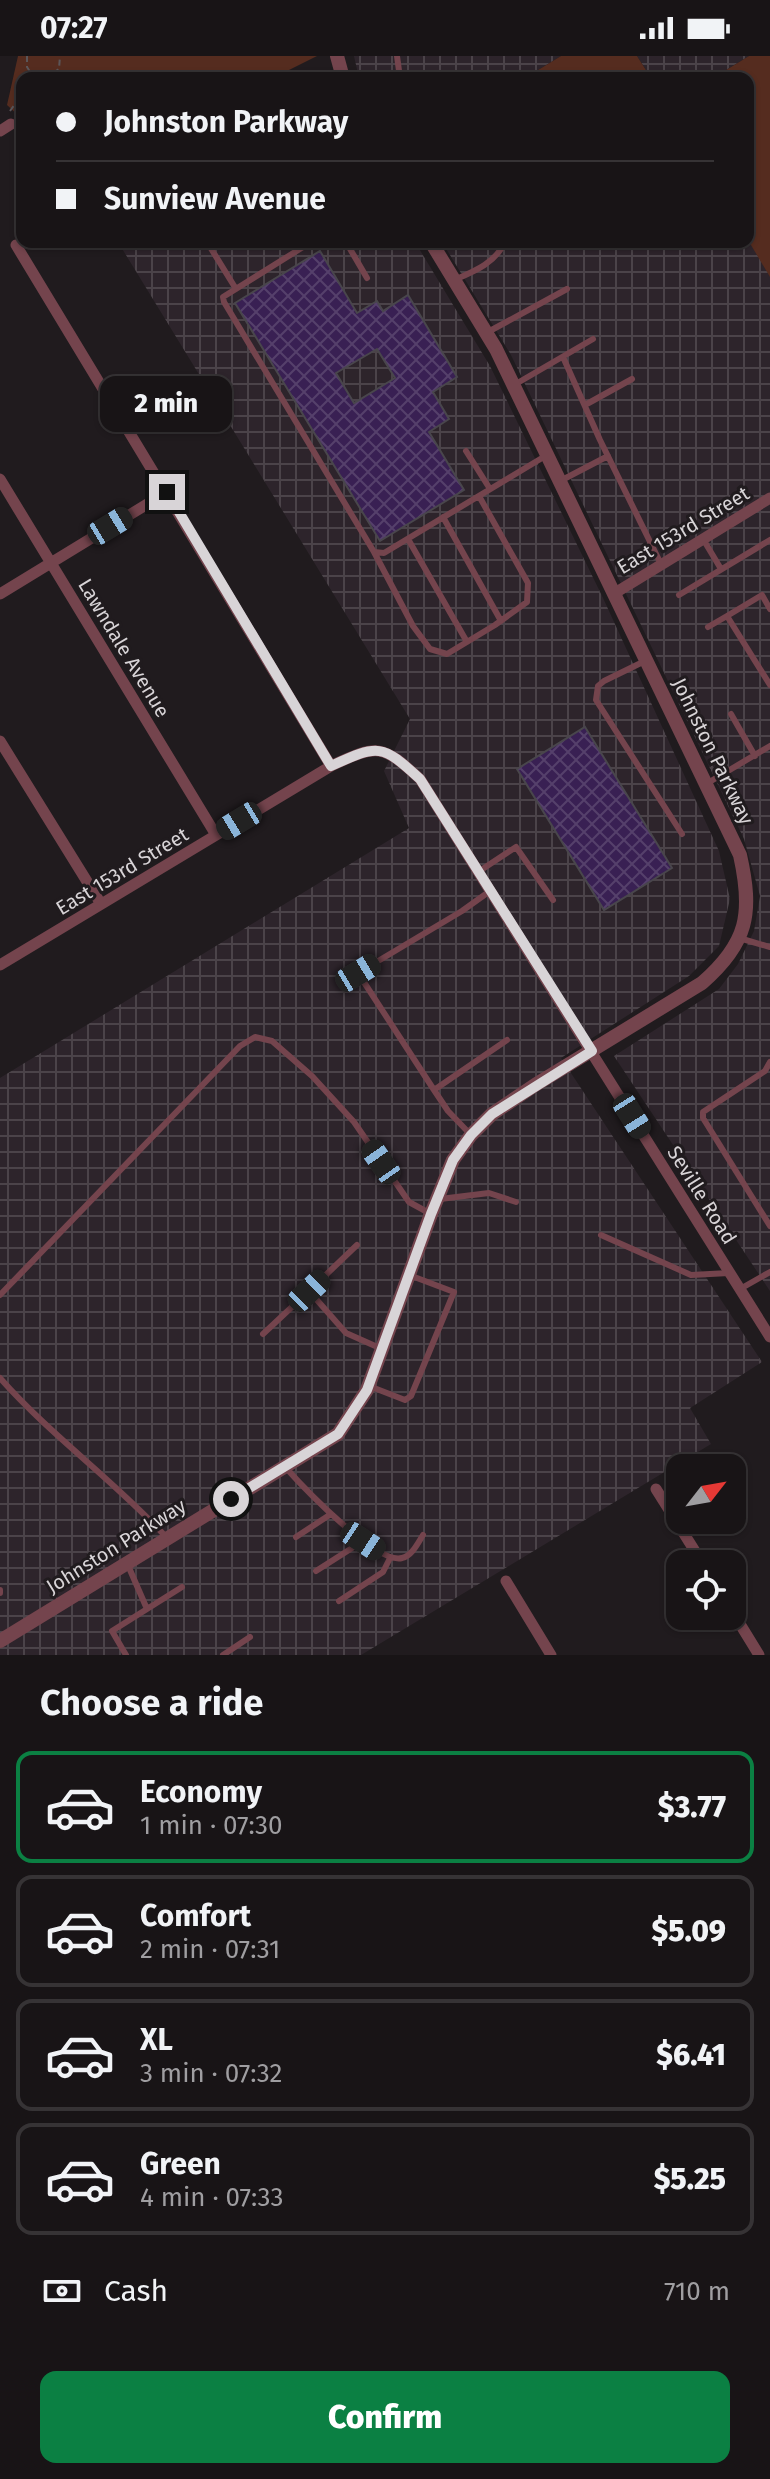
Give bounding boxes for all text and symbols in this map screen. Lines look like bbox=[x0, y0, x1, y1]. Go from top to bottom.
text: 07:27 bbox=[40, 10, 107, 46]
text: Johnston Parkway bbox=[104, 104, 348, 140]
text: Sunview Avenue bbox=[104, 181, 326, 217]
callout: 2 min bbox=[101, 376, 233, 432]
text: 2 min bbox=[134, 388, 198, 419]
route end bbox=[149, 474, 185, 510]
street label: East 153rd Street bbox=[612, 481, 754, 579]
car bbox=[83, 503, 137, 549]
street label: Lawndale Avenue bbox=[73, 574, 175, 722]
street label: Johnston Parkway bbox=[667, 674, 759, 828]
car bbox=[212, 798, 266, 844]
street label: East 153rd Street bbox=[51, 822, 193, 920]
car bbox=[331, 950, 385, 996]
car bbox=[609, 1089, 655, 1143]
car bbox=[357, 1135, 405, 1189]
street label: Seville Road bbox=[662, 1142, 742, 1248]
car bbox=[283, 1266, 335, 1316]
north arrow bbox=[666, 1454, 746, 1534]
map controls bbox=[666, 1454, 746, 1630]
route start bbox=[213, 1481, 249, 1517]
street label: Johnston Parkway bbox=[42, 1493, 190, 1599]
car bbox=[336, 1518, 390, 1564]
button: locate bbox=[666, 1550, 746, 1630]
text: Choose a ride bbox=[40, 1681, 263, 1725]
icon: car bbox=[44, 1771, 116, 1843]
text: Economy bbox=[140, 1774, 262, 1810]
text: $3.77 bbox=[658, 1789, 726, 1825]
text: 1 min · 07:30 bbox=[140, 1810, 283, 1841]
icon: car bbox=[44, 1895, 116, 1967]
text: Comfort bbox=[140, 1898, 251, 1934]
text: $5.09 bbox=[652, 1913, 726, 1949]
text: 2 min · 07:31 bbox=[140, 1934, 280, 1965]
icon: car bbox=[44, 2019, 116, 2091]
text: XL bbox=[140, 2022, 173, 2058]
text: $6.41 bbox=[656, 2037, 726, 2073]
text: 3 min · 07:32 bbox=[140, 2058, 282, 2089]
icon: car bbox=[44, 2143, 116, 2215]
text: Green bbox=[140, 2146, 221, 2182]
text: $5.25 bbox=[654, 2161, 726, 2197]
text: 4 min · 07:33 bbox=[140, 2182, 284, 2213]
icon: cash bbox=[40, 2269, 84, 2313]
text: Cash bbox=[104, 2273, 168, 2309]
text: 710 m bbox=[664, 2276, 730, 2307]
button: Confirm bbox=[40, 2371, 730, 2463]

